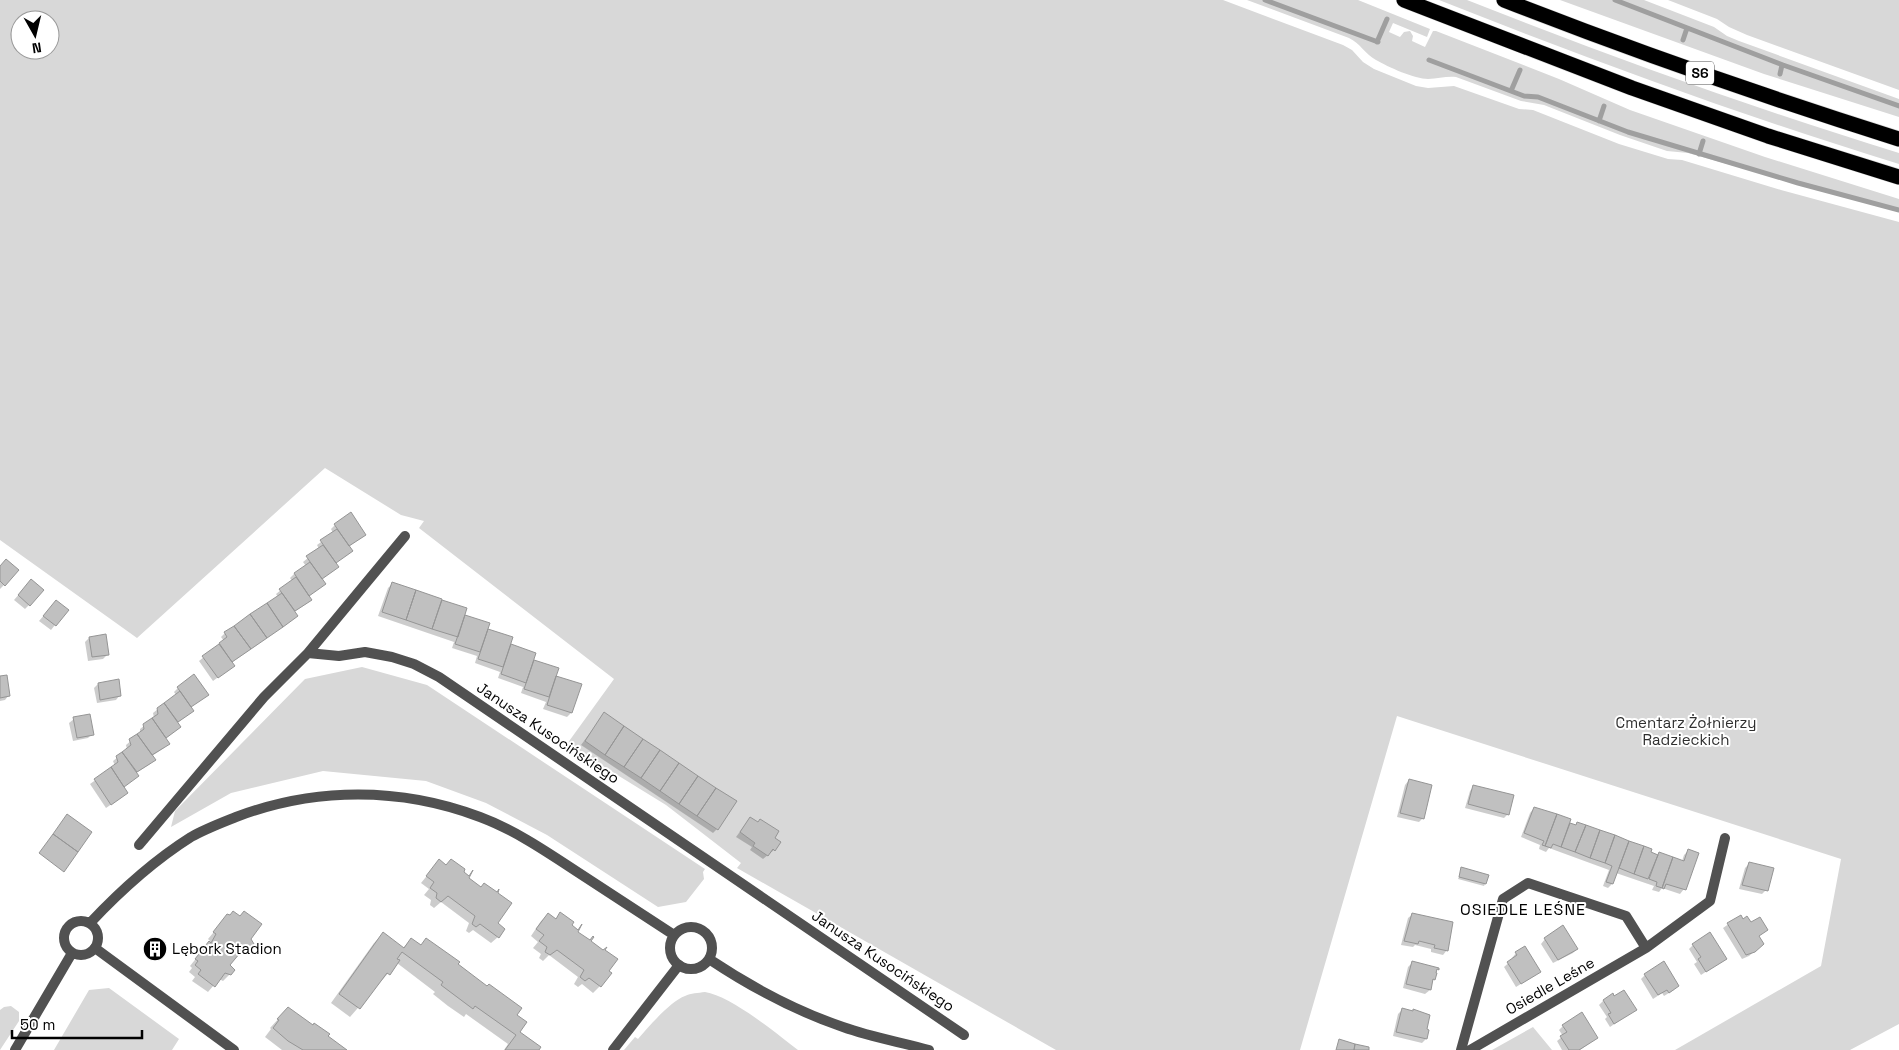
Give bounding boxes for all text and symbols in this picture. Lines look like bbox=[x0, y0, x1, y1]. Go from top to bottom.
north arrow bbox=[10, 10, 60, 60]
text: N bbox=[31, 38, 43, 57]
road number: S6 bbox=[1686, 62, 1714, 84]
street label: Janusza Kusocińskiego bbox=[473, 678, 623, 787]
park label: Cmentarz Żołnierzy Radzieckich bbox=[1616, 713, 1756, 749]
district label: OSIEDLE LEŚNE bbox=[1460, 899, 1586, 920]
street label: Janusza Kusocińskiego bbox=[808, 906, 958, 1015]
building icon: Lębork Stadion bbox=[142, 936, 168, 962]
place label: Lębork Stadion bbox=[172, 939, 282, 958]
street label: Osiedle Leśne bbox=[1502, 952, 1598, 1019]
scale bar bbox=[12, 1008, 142, 1040]
text: 50 m bbox=[20, 1015, 55, 1034]

